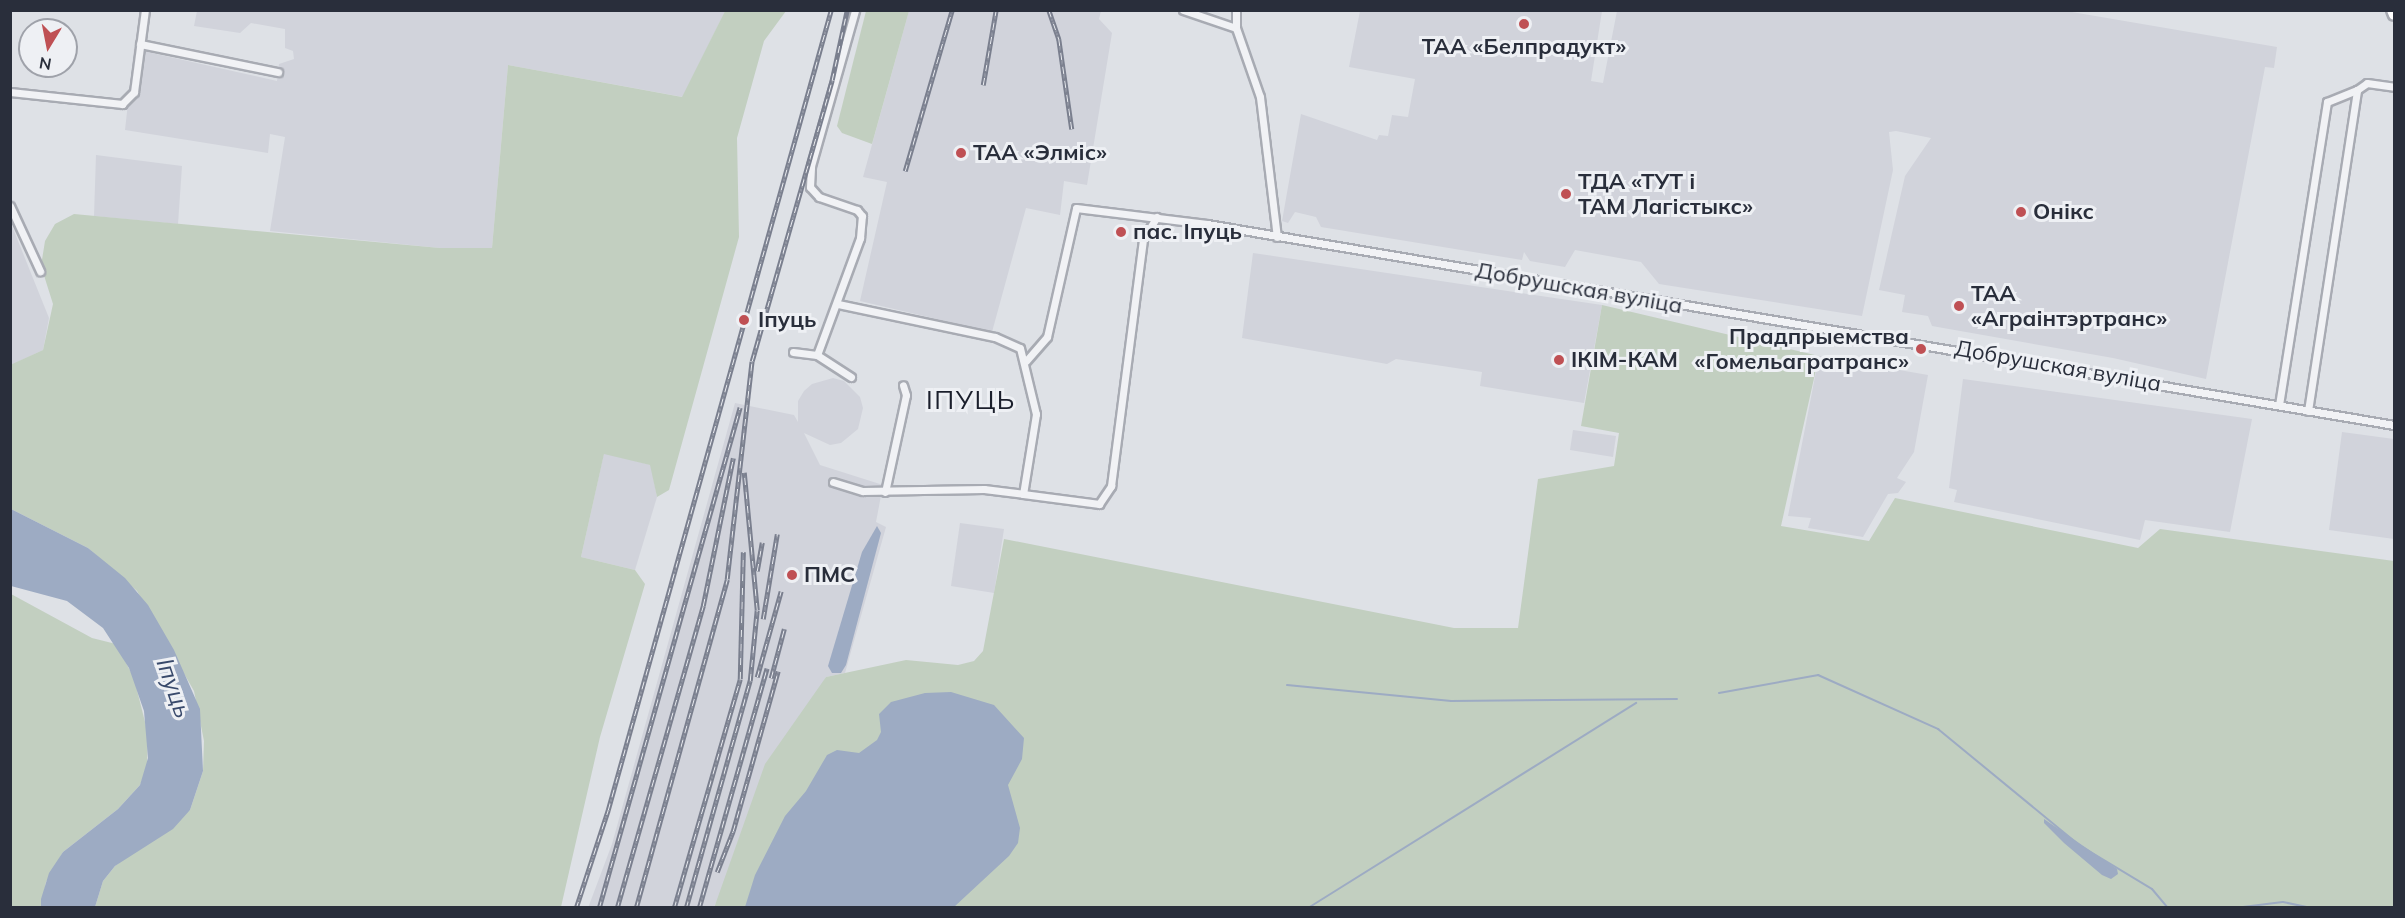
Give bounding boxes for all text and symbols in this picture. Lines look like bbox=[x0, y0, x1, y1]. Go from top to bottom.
marker: ТАА «Белпрадукт» bbox=[1517, 17, 1531, 31]
north arrow bbox=[18, 18, 78, 78]
place label: ТАА «Белпрадукт» bbox=[1422, 34, 1626, 60]
text: N bbox=[38, 53, 53, 75]
place label: ТАА «Элміс» bbox=[973, 140, 1107, 166]
marker: ТАА «Элміс» bbox=[954, 146, 968, 160]
place label: ТДА «ТУТ і ТАМ Лагістыкс» bbox=[1578, 168, 1753, 220]
marker: ТДА «ТУТ і ТАМ Лагістыкс» bbox=[1559, 187, 1573, 201]
place label: Онікс bbox=[2033, 199, 2094, 225]
marker: Онікс bbox=[2014, 205, 2028, 219]
place label: пас. Іпуць bbox=[1133, 219, 1242, 245]
marker: пас. Іпуць bbox=[1114, 225, 1128, 239]
street label: Добрушская вуліца bbox=[1474, 257, 1684, 319]
place label: ТАА «Аграінтэртранс» bbox=[1971, 280, 2167, 332]
marker: ТАА «Аграінтэртранс» bbox=[1952, 299, 1966, 313]
place label: Іпуць bbox=[758, 307, 816, 333]
marker: Іпуць bbox=[735, 311, 753, 329]
place label: Прадпрыемства «Гомельагратранс» bbox=[1695, 323, 1909, 374]
street label: Добрушская вуліца bbox=[1953, 335, 2163, 397]
marker: Прадпрыемства «Гомельагратранс» bbox=[1914, 342, 1928, 356]
place label: ІКІМ-КАМ bbox=[1571, 347, 1678, 373]
marker: ІКІМ-КАМ bbox=[1552, 353, 1566, 367]
district label: ІПУЦЬ bbox=[926, 384, 1016, 416]
place label: ПМС bbox=[804, 562, 855, 588]
marker: ПМС bbox=[785, 568, 799, 582]
water label: Іпуць bbox=[150, 654, 198, 722]

